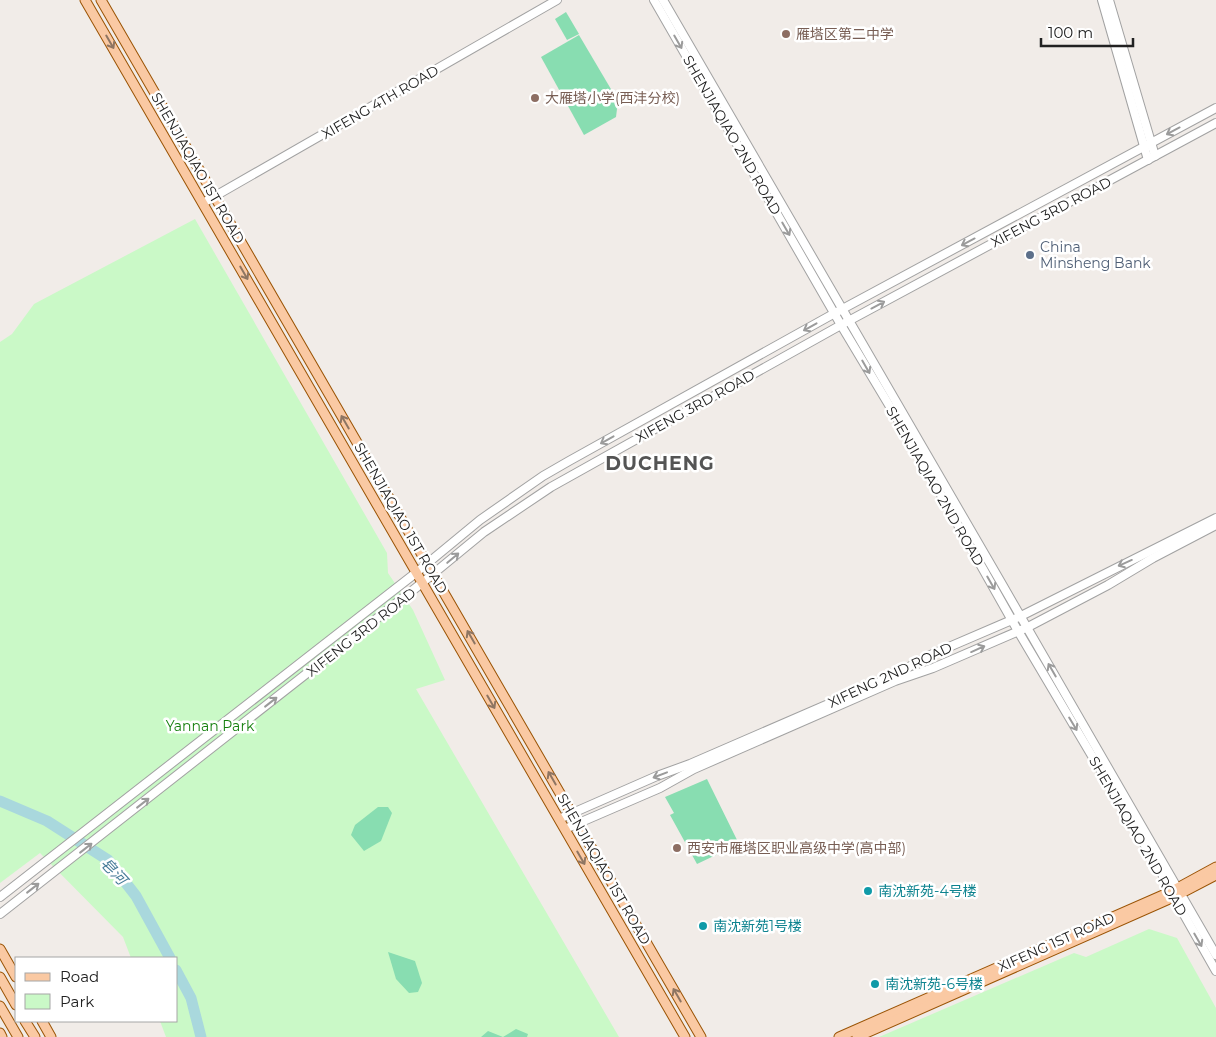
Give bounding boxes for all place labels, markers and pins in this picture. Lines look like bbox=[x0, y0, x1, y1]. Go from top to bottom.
place label: 雁塔区第二中学 bbox=[796, 25, 894, 43]
marker: 雁塔区第二中学 bbox=[780, 28, 792, 40]
place label: 大雁塔小学(西沣分校) bbox=[545, 89, 680, 107]
marker: 大雁塔小学(西沣分校) bbox=[529, 92, 541, 104]
place label: China Minsheng Bank bbox=[1040, 238, 1151, 272]
marker: China Minsheng Bank bbox=[1024, 249, 1036, 261]
place label: 西安市雁塔区职业高级中学(高中部) bbox=[687, 839, 906, 857]
marker: 西安市雁塔区职业高级中学(高中部) bbox=[671, 842, 683, 854]
place label: 南沈新苑-4号楼 bbox=[878, 882, 977, 900]
marker: 南沈新苑-4号楼 bbox=[862, 885, 874, 897]
place label: 南沈新苑1号楼 bbox=[713, 917, 802, 935]
marker: 南沈新苑1号楼 bbox=[697, 920, 709, 932]
place label: 南沈新苑-6号楼 bbox=[885, 975, 983, 993]
marker: 南沈新苑-6号楼 bbox=[869, 978, 881, 990]

